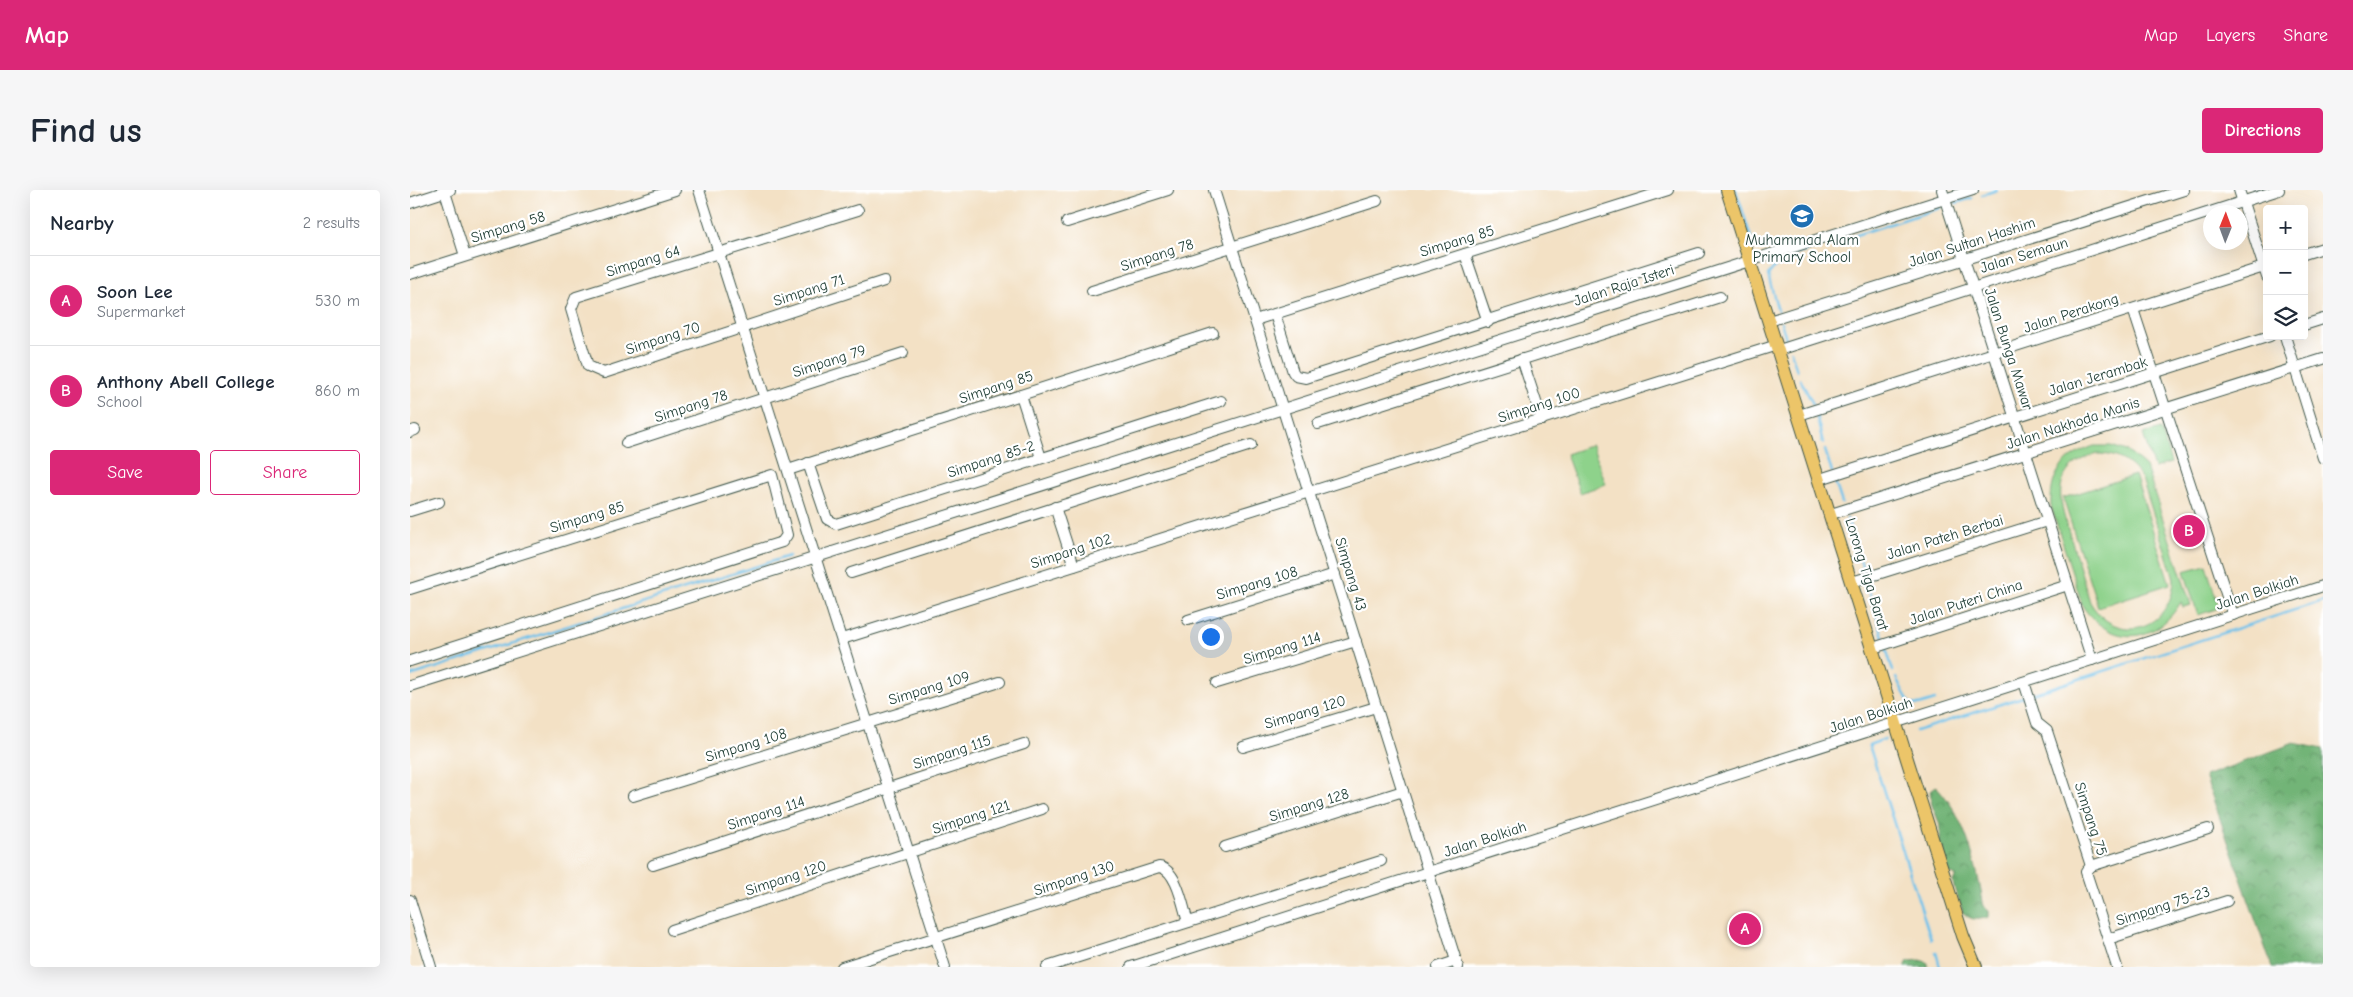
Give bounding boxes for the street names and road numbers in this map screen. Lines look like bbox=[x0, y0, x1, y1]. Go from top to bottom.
street label: Simpang 58 bbox=[469, 207, 547, 247]
street label: Jalan Sultan Hashim bbox=[1907, 213, 2037, 271]
street label: Simpang 85 bbox=[1418, 221, 1496, 261]
street label: Jalan Semaun bbox=[1978, 233, 2070, 277]
street label: Simpang 78 bbox=[1118, 235, 1196, 275]
street label: Simpang 64 bbox=[604, 241, 682, 281]
street label: Jalan Raja Isteri bbox=[1571, 260, 1677, 310]
street label: Simpang 71 bbox=[771, 270, 847, 310]
street label: Jalan Bunga Mawar bbox=[1981, 286, 2037, 412]
street label: Jalan Perakong bbox=[2021, 289, 2121, 337]
street label: Simpang 70 bbox=[623, 317, 703, 359]
street label: Simpang 79 bbox=[790, 341, 868, 381]
street label: Jalan Jerambak bbox=[2047, 352, 2150, 400]
street label: Simpang 85 bbox=[957, 367, 1035, 407]
street label: Simpang 100 bbox=[1496, 383, 1582, 427]
street label: Simpang 78 bbox=[652, 386, 730, 426]
street label: Jalan Nakhoda Manis bbox=[2004, 393, 2142, 453]
street label: Simpang 85-2 bbox=[945, 436, 1037, 482]
street label: Simpang 85 bbox=[548, 497, 626, 537]
street label: Jalan Pateh Berbai bbox=[1885, 511, 2005, 563]
street label: Lorong Tiga Barat bbox=[1841, 516, 1893, 633]
street label: Simpang 102 bbox=[1028, 529, 1114, 573]
street label: Simpang 43 bbox=[1331, 535, 1371, 613]
street label: Simpang 108 bbox=[1214, 562, 1300, 604]
street label: Jalan Bolkiah bbox=[2213, 570, 2301, 614]
street label: Jalan Puteri China bbox=[1907, 575, 2025, 629]
street label: Simpang 114 bbox=[1241, 628, 1323, 668]
street label: Simpang 109 bbox=[886, 667, 972, 709]
street label: Simpang 120 bbox=[1262, 691, 1348, 733]
street label: Jalan Bolkiah bbox=[1827, 693, 1915, 737]
street label: Simpang 108 bbox=[703, 724, 789, 766]
street label: Simpang 115 bbox=[911, 731, 993, 773]
street label: Simpang 75 bbox=[2071, 780, 2111, 858]
street label: Simpang 128 bbox=[1267, 784, 1351, 826]
street label: Simpang 114 bbox=[725, 792, 807, 834]
street label: Simpang 121 bbox=[930, 796, 1012, 838]
street label: Jalan Bolkiah bbox=[1441, 817, 1529, 861]
street label: Simpang 120 bbox=[743, 856, 829, 900]
street label: Simpang 130 bbox=[1031, 857, 1117, 899]
street label: Simpang 75-23 bbox=[2114, 882, 2212, 930]

